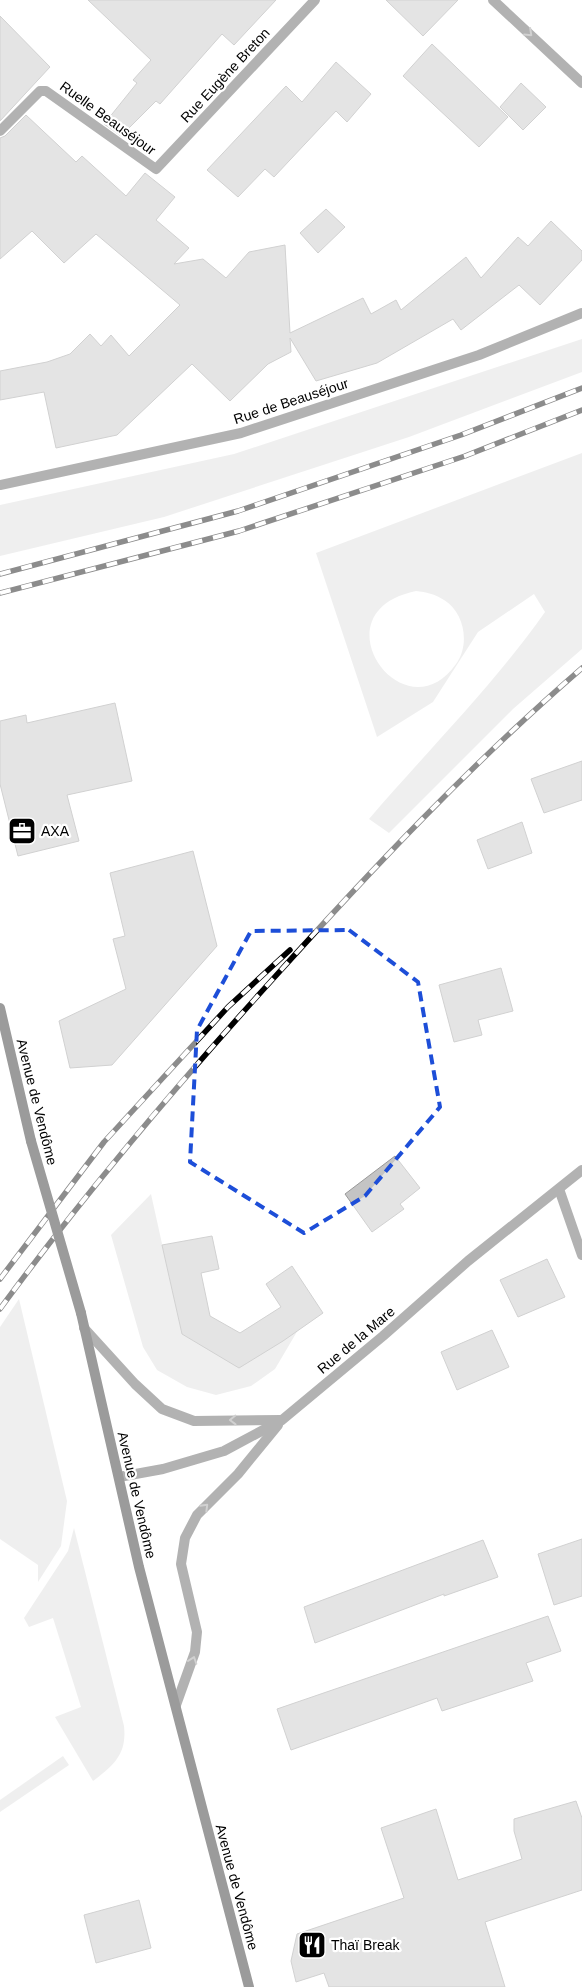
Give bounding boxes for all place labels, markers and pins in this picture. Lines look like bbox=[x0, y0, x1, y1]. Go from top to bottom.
office icon: AXA bbox=[7, 816, 37, 846]
place label: AXA bbox=[41, 823, 70, 839]
restaurant icon: Thaï Break bbox=[297, 1930, 327, 1960]
place label: Thaï Break bbox=[331, 1937, 400, 1953]

